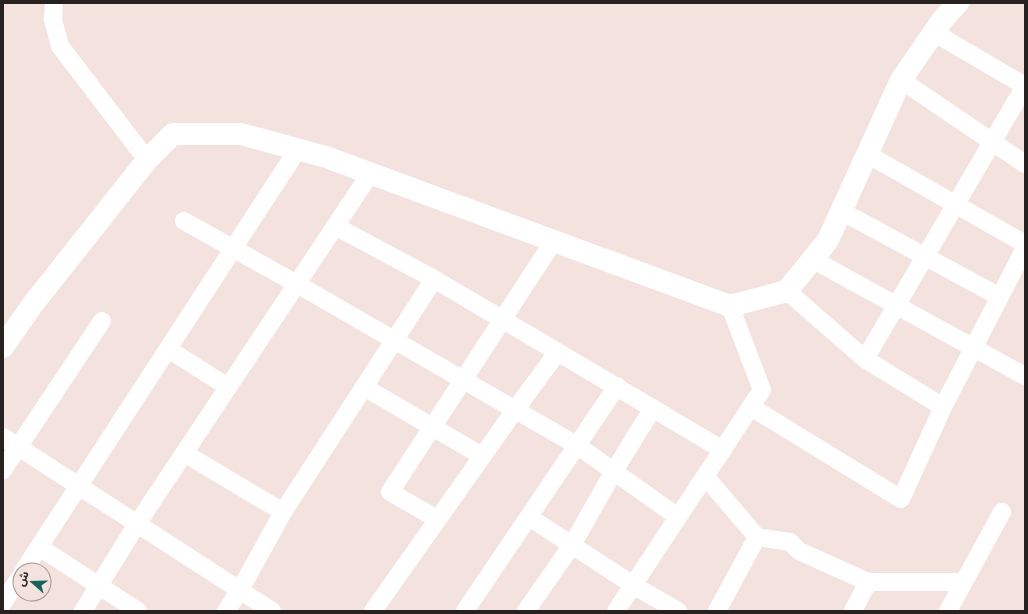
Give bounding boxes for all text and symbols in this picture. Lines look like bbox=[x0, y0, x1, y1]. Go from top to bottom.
north arrow bbox=[12, 562, 52, 602]
text: ش bbox=[14, 569, 32, 588]

